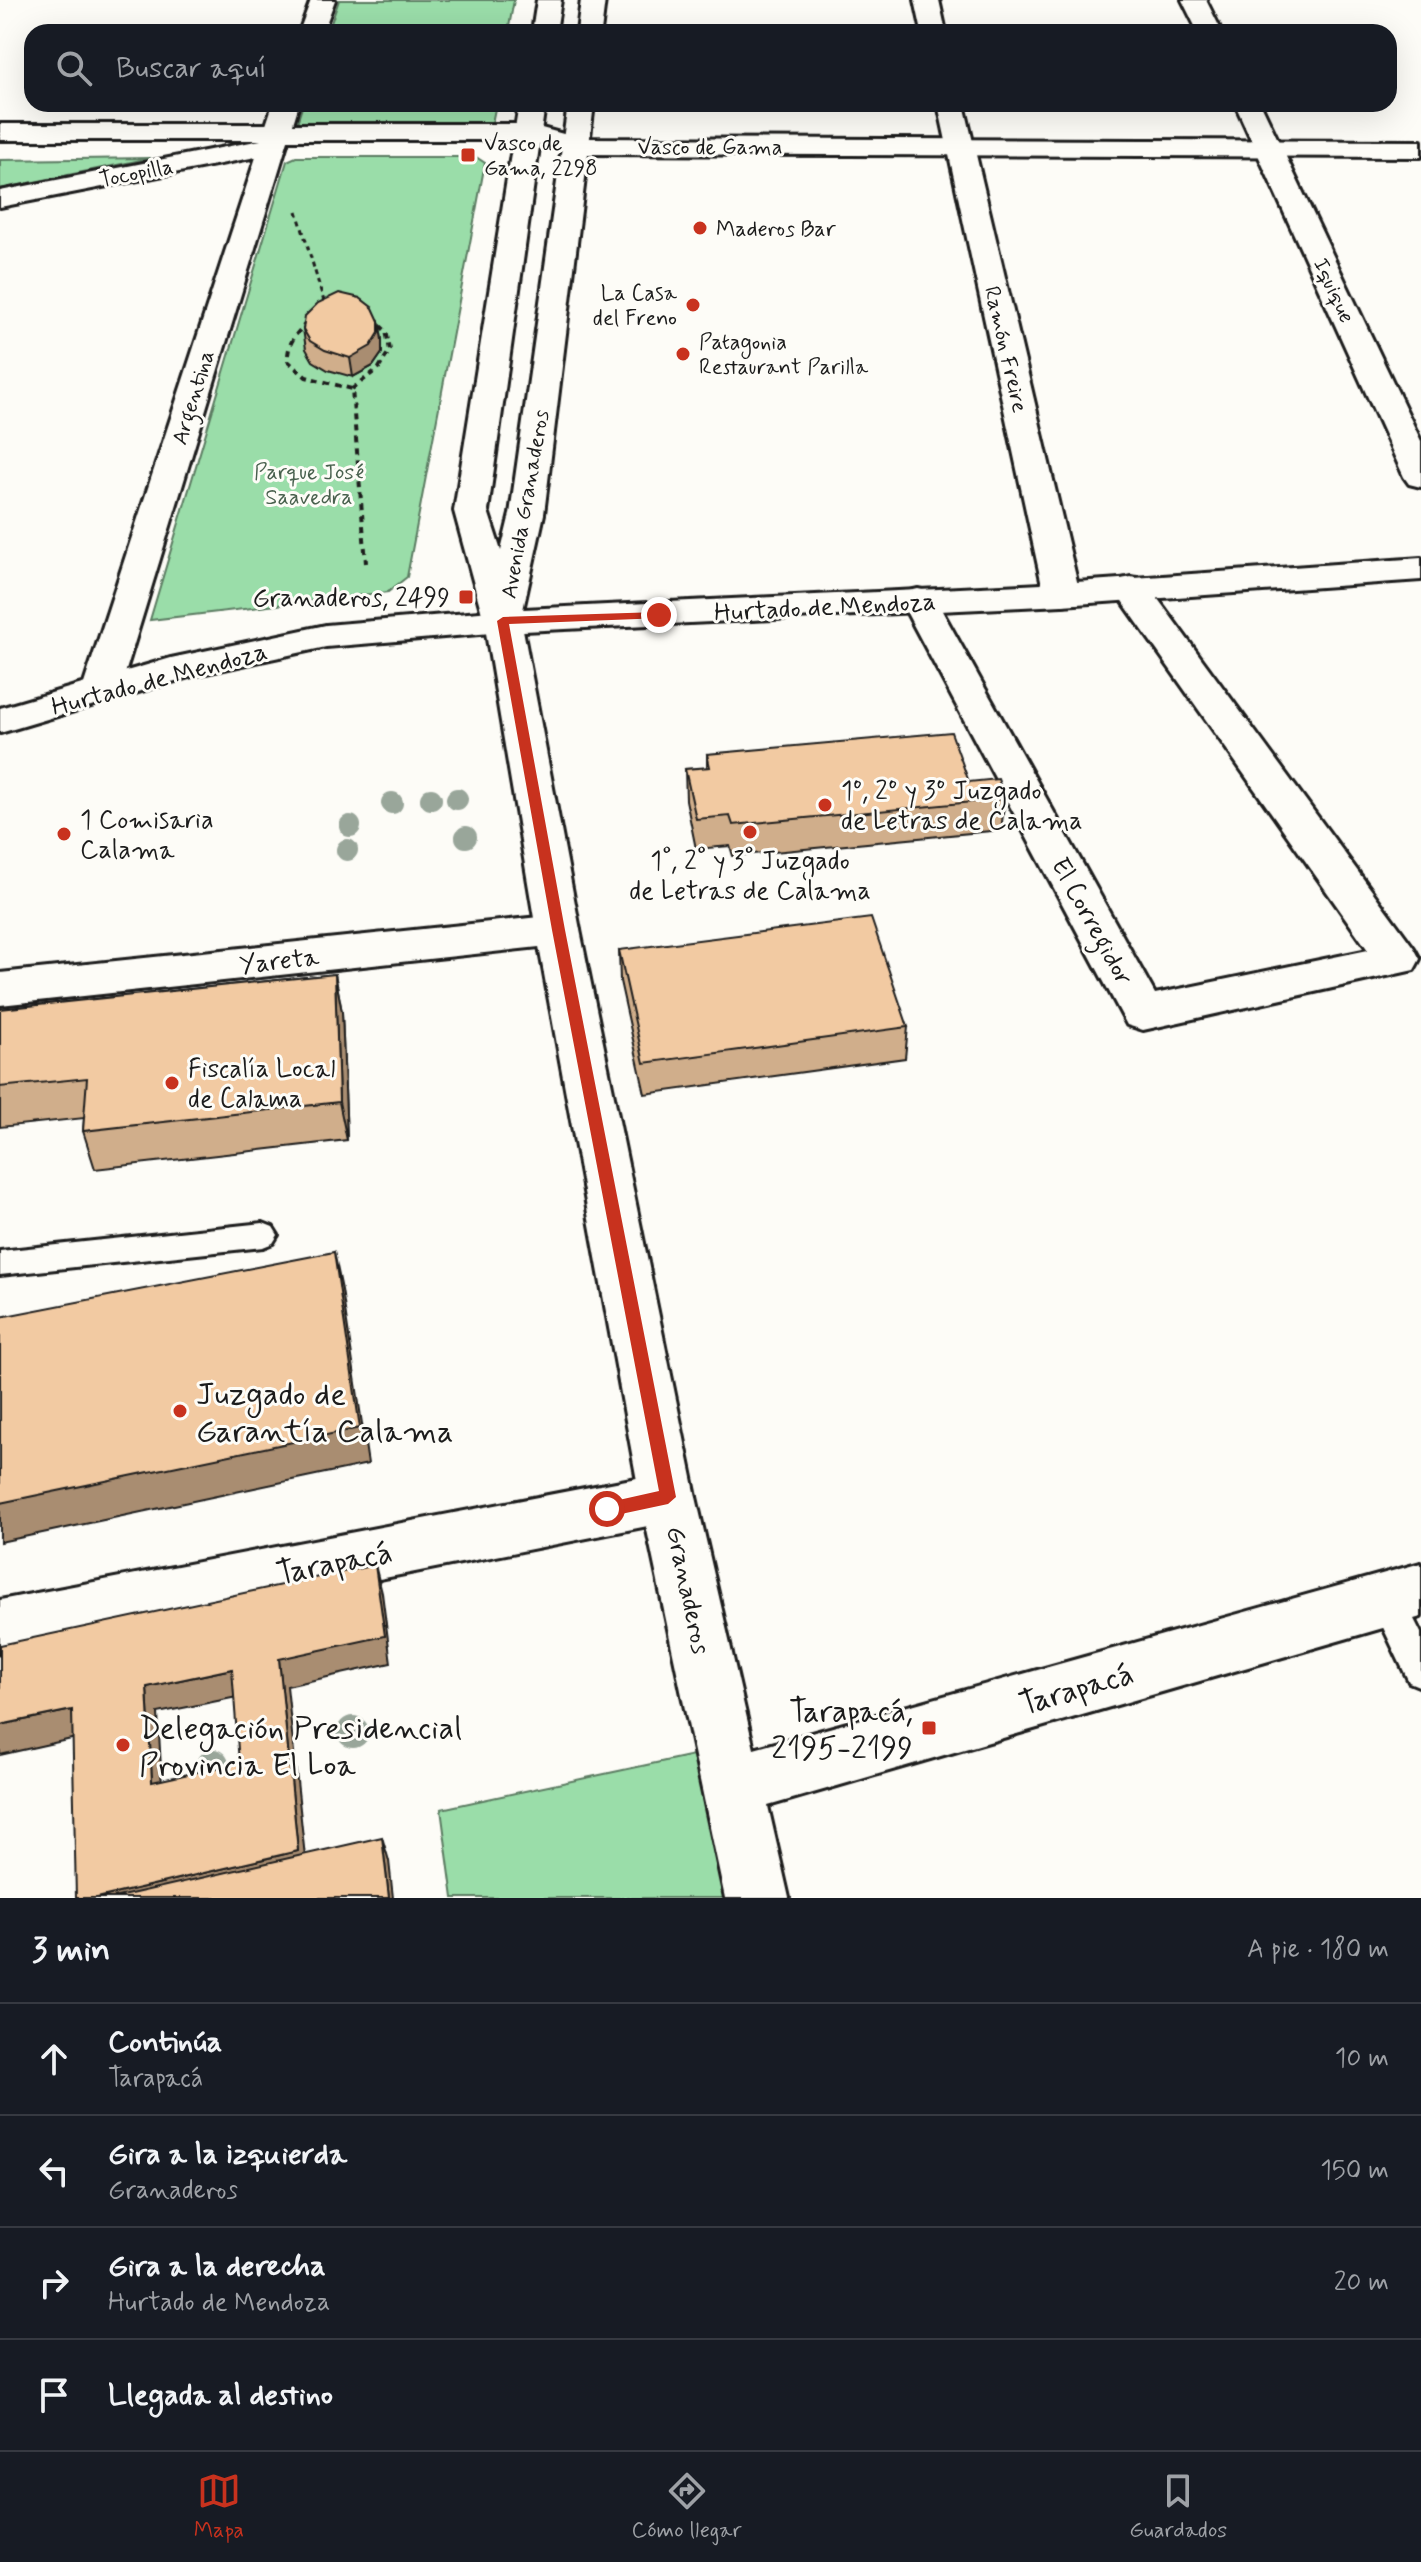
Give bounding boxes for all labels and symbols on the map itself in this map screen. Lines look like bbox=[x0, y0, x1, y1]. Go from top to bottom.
place label: Vasco de Gama, 2298 bbox=[484, 130, 598, 183]
street label: Vasco de Gama bbox=[638, 134, 782, 162]
marker: Vasco de Gama, 2298 bbox=[459, 146, 477, 164]
street label: Tocopilla bbox=[97, 153, 176, 195]
place label: Maderos Bar bbox=[716, 216, 836, 244]
marker: Maderos Bar bbox=[691, 219, 709, 237]
street label: Iquique bbox=[1306, 254, 1360, 328]
place label: La Casa del Freno bbox=[593, 280, 678, 333]
street label: Ramón Freire bbox=[977, 283, 1033, 416]
marker: La Casa del Freno bbox=[684, 296, 702, 314]
place label: Patagonia Restaurant Parilla bbox=[699, 329, 869, 382]
marker: Patagonia Restaurant Parilla bbox=[674, 345, 692, 363]
street label: Argentina bbox=[166, 347, 224, 449]
street label: Avenida Granaderos bbox=[496, 407, 556, 601]
park label: Parque José Saavedra bbox=[254, 459, 364, 512]
place label: Granaderos, 2499 bbox=[252, 582, 450, 616]
street label: Hurtado de Mendoza bbox=[713, 585, 937, 631]
marker: Granaderos, 2499 bbox=[457, 588, 475, 606]
route end bbox=[641, 597, 677, 633]
street label: Hurtado de Mendoza bbox=[48, 635, 271, 725]
place label: 1º, 2º y 3º Juzgado de Letras de Calama bbox=[841, 775, 1083, 839]
marker: 1º, 2º y 3º Juzgado de Letras de Calama bbox=[816, 796, 834, 814]
place label: 1 Comisaria Calama bbox=[80, 804, 214, 868]
marker: 1°, 2° y 3° Juzgado de Letras de Calama bbox=[741, 823, 759, 841]
marker: 1 Comisaria Calama bbox=[55, 825, 73, 843]
place label: 1°, 2° y 3° Juzgado de Letras de Calama bbox=[629, 845, 871, 909]
street label: El Corregidor bbox=[1040, 852, 1140, 993]
street label: Yareta bbox=[238, 941, 321, 983]
place label: Fiscalía Local de Calama bbox=[188, 1053, 335, 1117]
marker: Fiscalía Local de Calama bbox=[163, 1074, 181, 1092]
place label: Juzgado de Garantía Calama bbox=[196, 1374, 453, 1453]
marker: Juzgado de Garantía Calama bbox=[171, 1402, 189, 1420]
route start bbox=[589, 1491, 625, 1527]
street label: Granaderos bbox=[657, 1523, 717, 1658]
street label: Tarapacá bbox=[273, 1532, 396, 1596]
street label: Tarapacá bbox=[1014, 1654, 1139, 1726]
place label: Tarapacá, 2195-2199 bbox=[771, 1691, 913, 1770]
place label: Delegación Presidencial Provincia El Loa bbox=[139, 1708, 462, 1787]
marker: Tarapacá, 2195-2199 bbox=[920, 1719, 938, 1737]
marker: Delegación Presidencial Provincia El Loa bbox=[114, 1736, 132, 1754]

